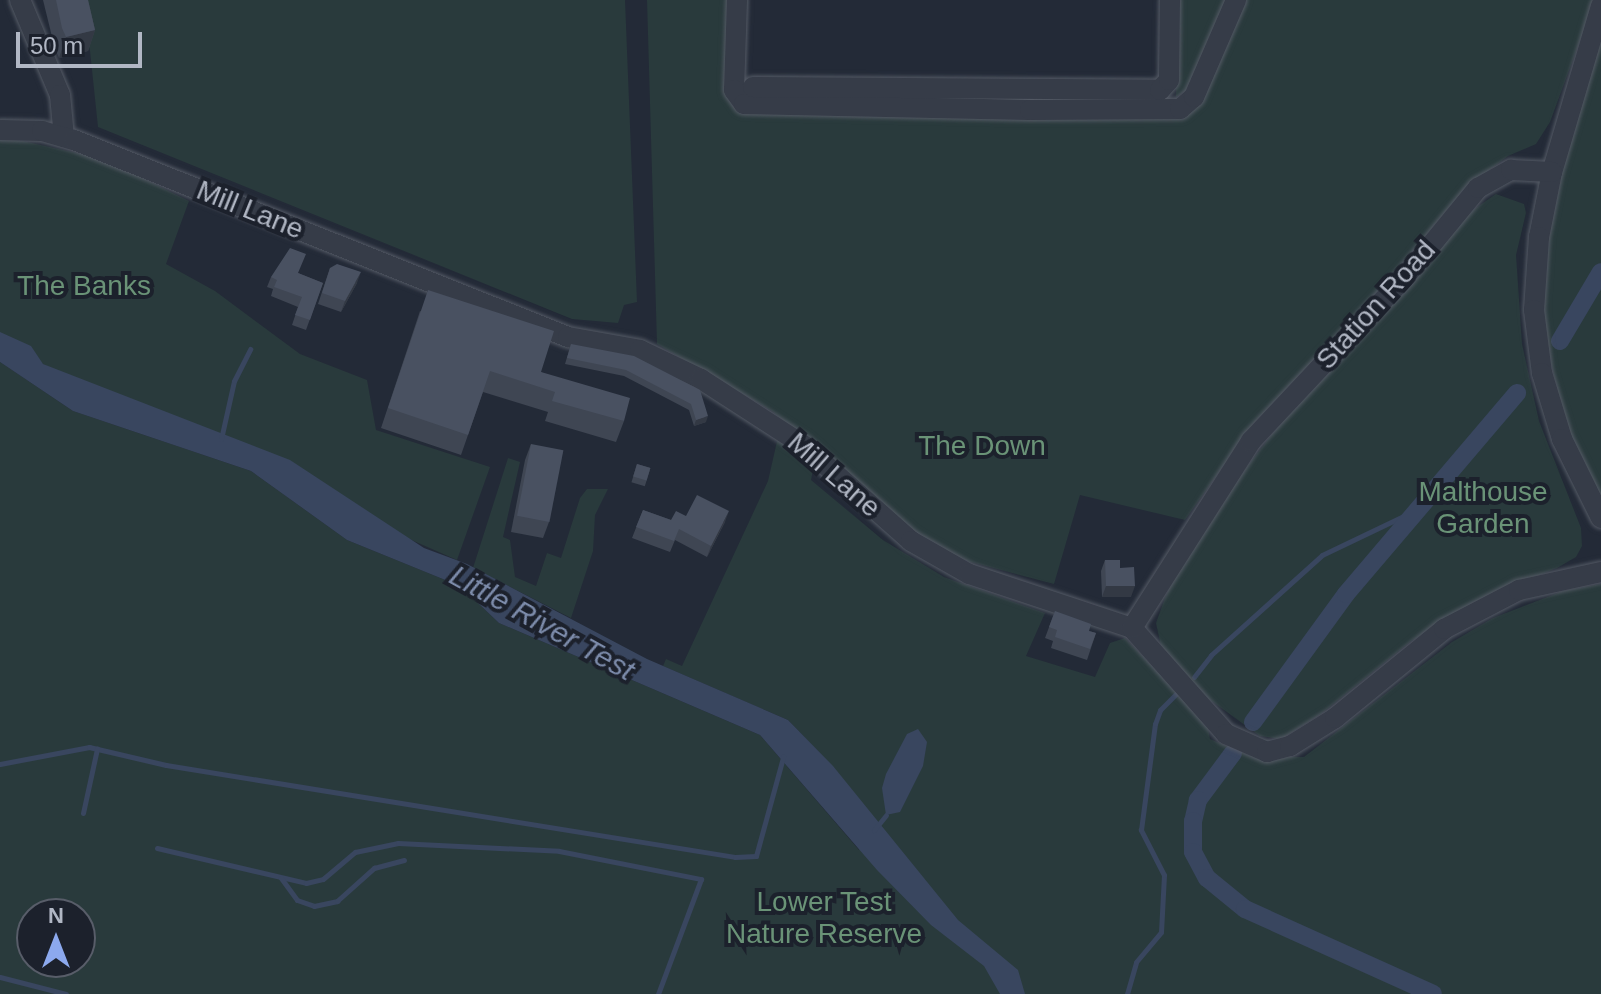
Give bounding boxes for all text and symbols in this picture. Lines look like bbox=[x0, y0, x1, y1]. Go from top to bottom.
scale bar bbox=[20, 16, 146, 66]
text: 50 m bbox=[30, 32, 83, 59]
street label: Mill Lane bbox=[192, 173, 308, 247]
street label: Station Road bbox=[1309, 234, 1443, 376]
park label: The Banks bbox=[17, 269, 151, 303]
street label: Mill Lane bbox=[781, 426, 887, 524]
park label: The Down bbox=[918, 429, 1046, 463]
park label: Malthouse Garden bbox=[1418, 475, 1548, 541]
water label: Little River Test bbox=[443, 557, 641, 689]
park label: Lower Test Nature Reserve bbox=[726, 885, 922, 951]
north arrow bbox=[16, 898, 96, 978]
text: N bbox=[48, 903, 64, 928]

